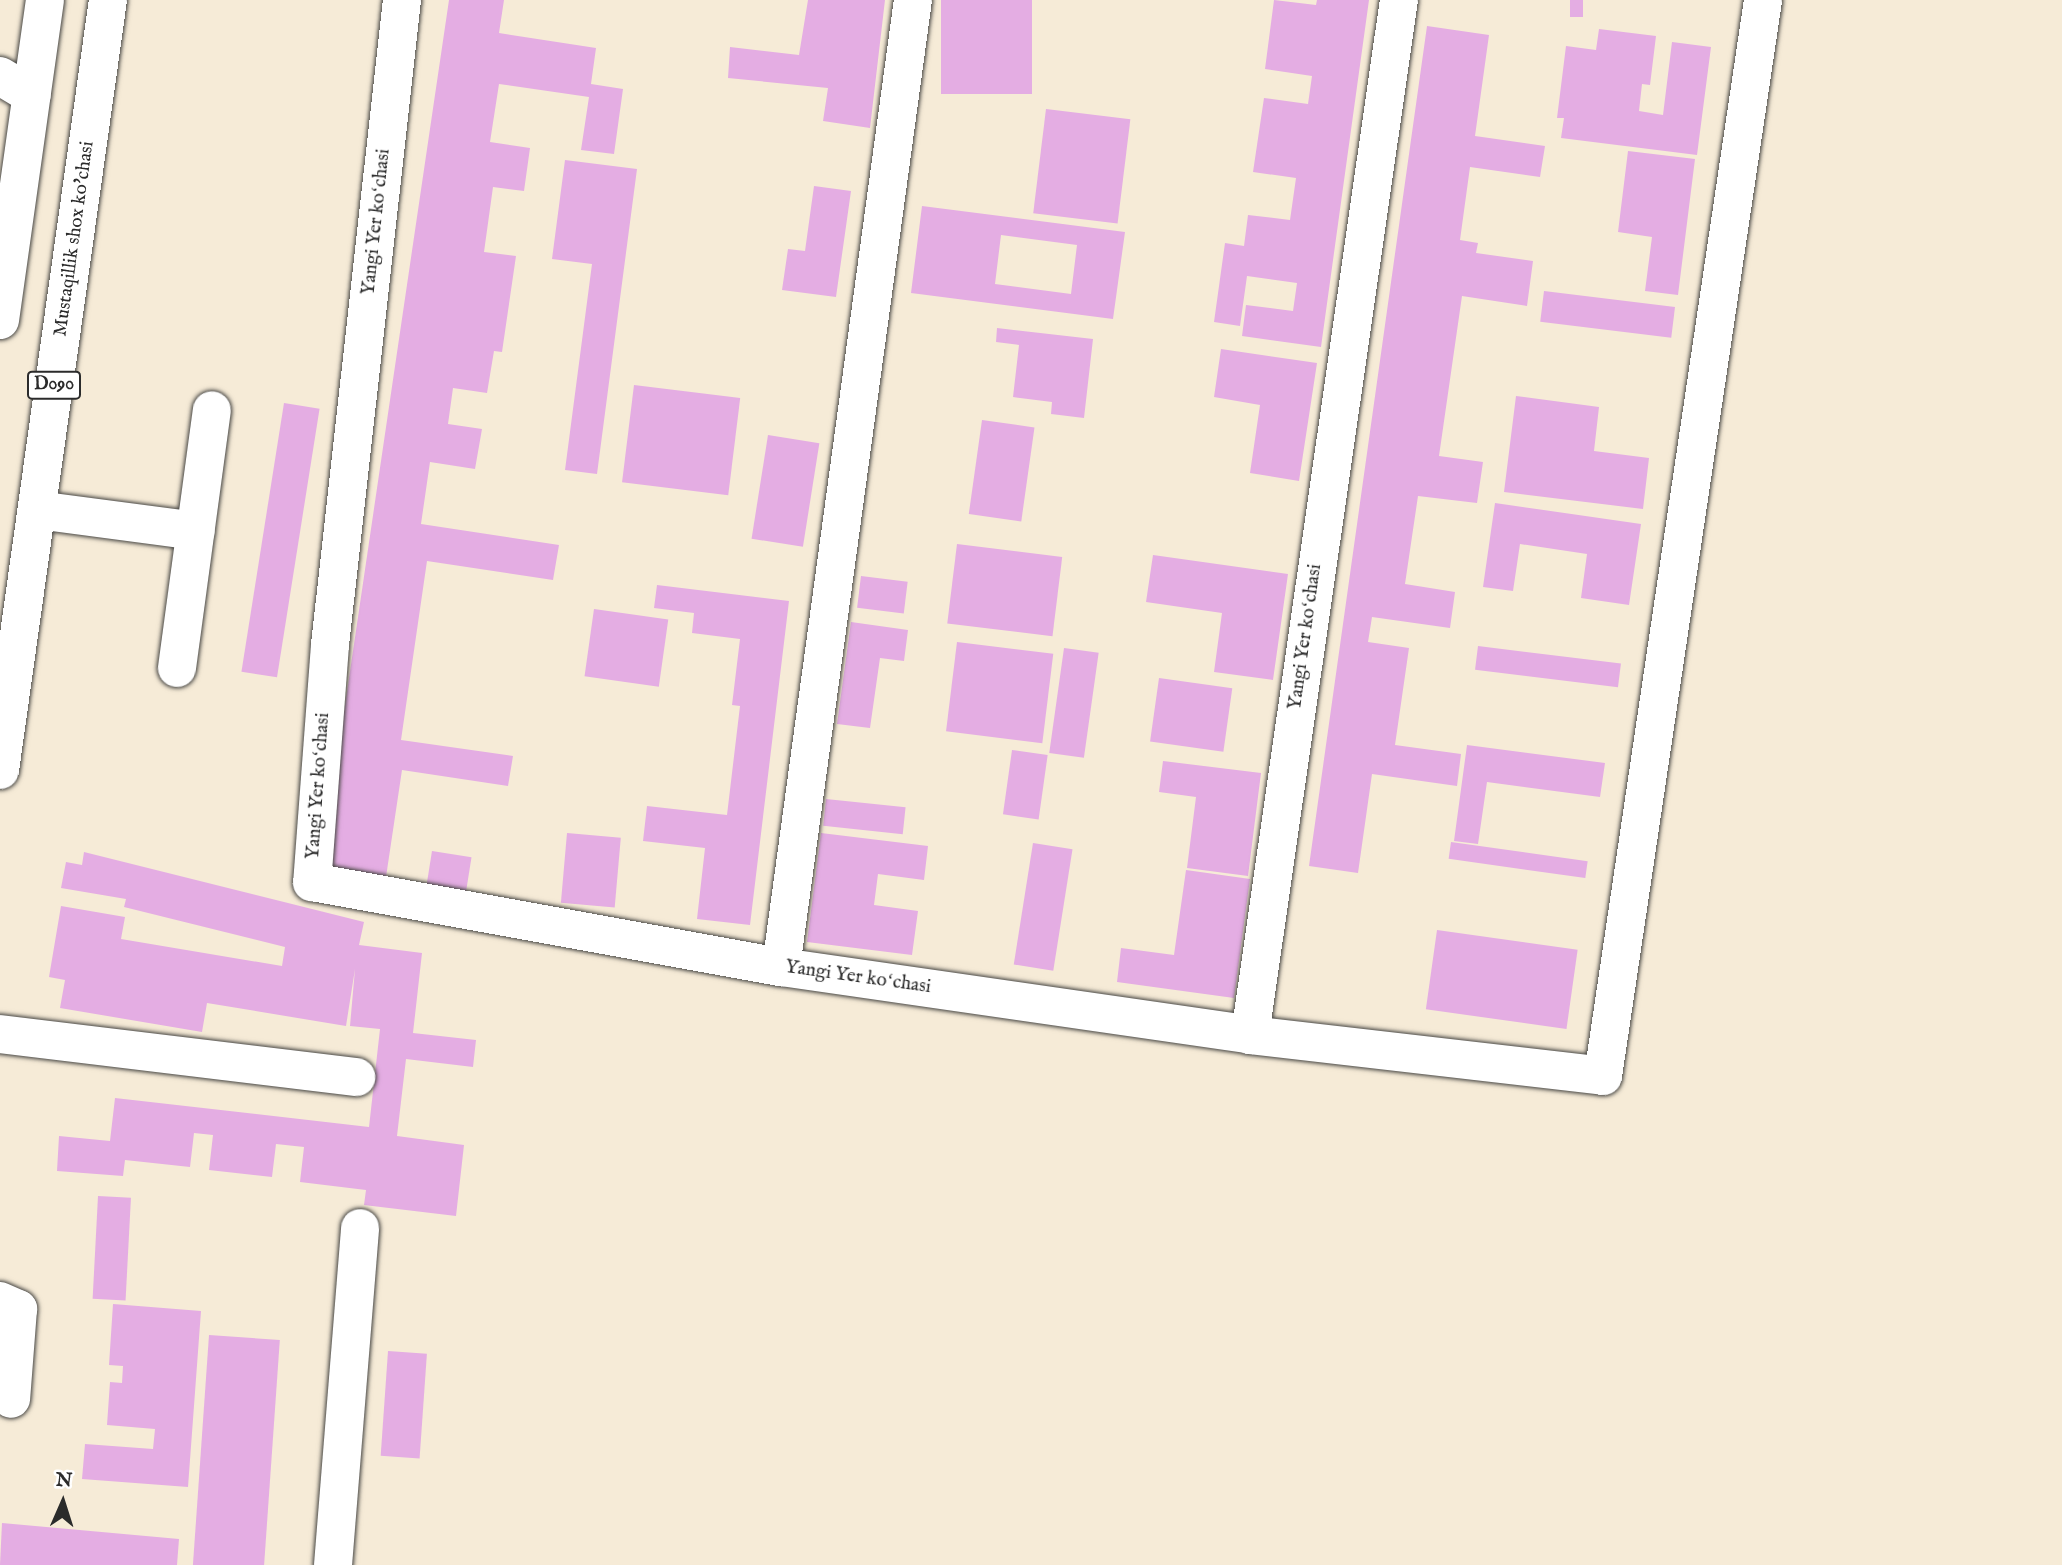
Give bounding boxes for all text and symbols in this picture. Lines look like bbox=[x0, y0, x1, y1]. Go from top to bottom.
street label: Mustaqillik shox ko'chasi bbox=[50, 140, 100, 338]
street label: Yangi Yer koʻchasi bbox=[358, 148, 396, 296]
road number: D090 bbox=[26, 370, 82, 400]
street label: Yangi Yer koʻchasi bbox=[1284, 563, 1328, 711]
street label: Yangi Yer koʻchasi bbox=[303, 712, 335, 860]
street label: Yangi Yer koʻchasi bbox=[784, 956, 932, 1000]
north arrow bbox=[28, 1467, 98, 1537]
text: N bbox=[55, 1469, 73, 1493]

